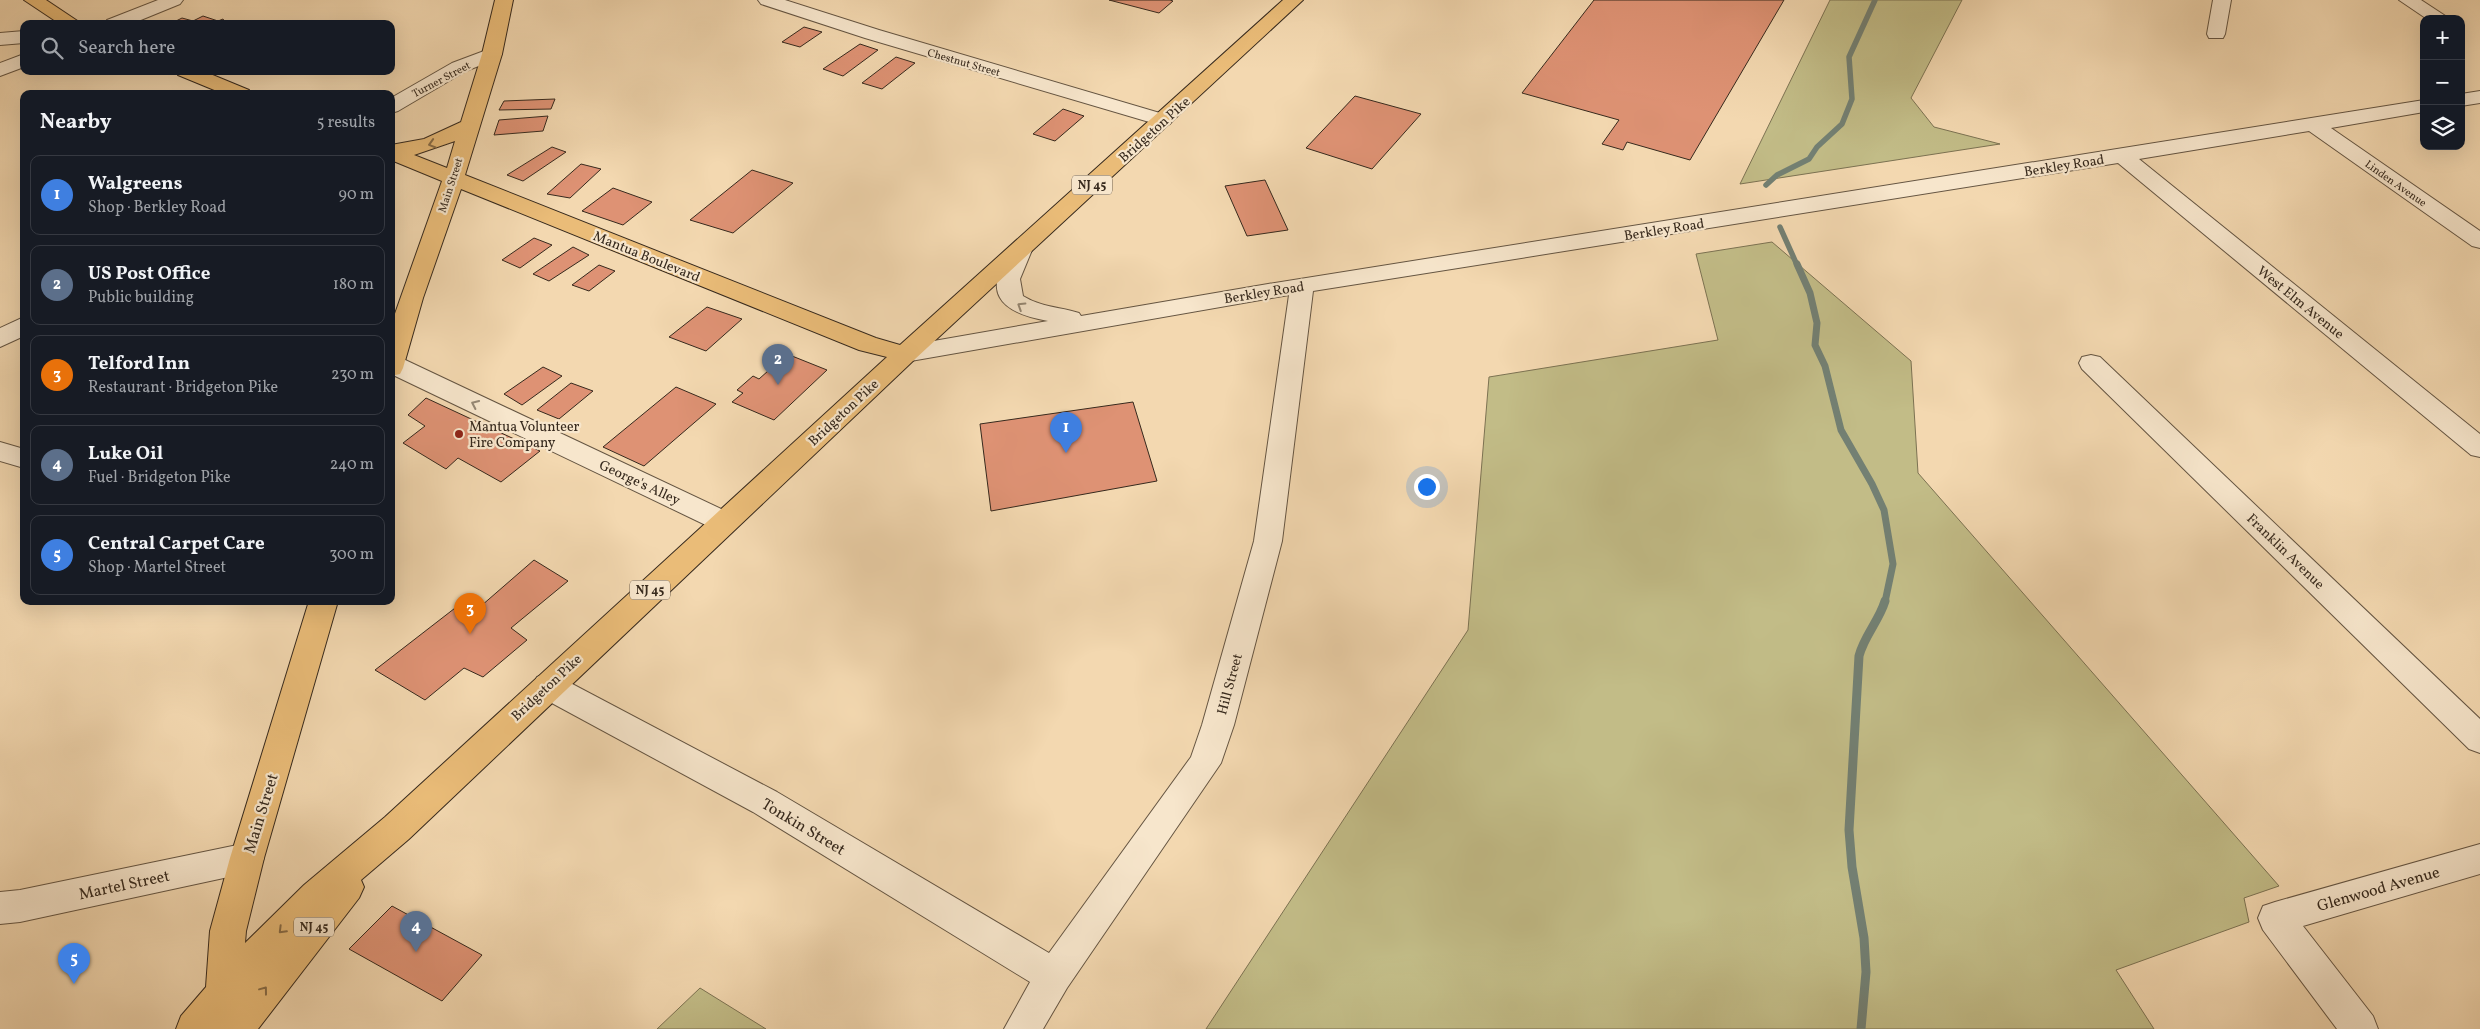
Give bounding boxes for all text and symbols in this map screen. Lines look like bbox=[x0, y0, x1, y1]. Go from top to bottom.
map controls bbox=[2420, 15, 2465, 150]
button: + bbox=[2420, 15, 2465, 60]
search box bbox=[20, 20, 395, 75]
icon: search bbox=[38, 34, 66, 62]
text: Search here bbox=[78, 35, 175, 61]
street label: Chestnut Street bbox=[925, 46, 1002, 81]
street label: Turner Street bbox=[410, 59, 474, 102]
button: − bbox=[2420, 60, 2465, 105]
street label: Bridgeton Pike bbox=[1115, 93, 1195, 167]
button: layers bbox=[2420, 105, 2465, 150]
text: Nearby bbox=[40, 108, 111, 137]
text: 5 results bbox=[317, 112, 375, 134]
one-way arrow bbox=[428, 139, 436, 149]
street label: Berkley Road bbox=[2023, 151, 2106, 182]
street label: Main Street bbox=[436, 156, 467, 215]
street label: Linden Avenue bbox=[2361, 157, 2429, 211]
text: Walgreens bbox=[88, 171, 182, 197]
road number: NJ 45 bbox=[1072, 176, 1112, 194]
text: 1 bbox=[54, 184, 60, 206]
text: 90 m bbox=[338, 184, 374, 206]
text: Shop · Berkley Road bbox=[88, 197, 226, 219]
street label: Berkley Road bbox=[1623, 215, 1706, 246]
street label: Mantua Boulevard bbox=[590, 227, 703, 288]
text: US Post Office bbox=[88, 261, 210, 287]
street label: West Elm Avenue bbox=[2253, 262, 2348, 344]
text: 2 bbox=[53, 274, 61, 296]
text: 180 m bbox=[333, 274, 374, 296]
street label: Berkley Road bbox=[1223, 278, 1306, 309]
text: Public building bbox=[88, 287, 194, 309]
one-way arrow bbox=[1018, 302, 1027, 312]
pin: 2 bbox=[762, 344, 794, 385]
text: Telford Inn bbox=[88, 351, 190, 377]
text: 3 bbox=[53, 364, 61, 386]
text: 230 m bbox=[331, 364, 374, 386]
street label: Bridgeton Pike bbox=[805, 375, 884, 451]
text: Restaurant · Bridgeton Pike bbox=[88, 377, 278, 399]
one-way arrow bbox=[471, 399, 480, 410]
pin: 1 bbox=[1050, 412, 1082, 453]
place label: Mantua Volunteer Fire Company bbox=[469, 418, 580, 453]
marker: Mantua Volunteer Fire Company bbox=[453, 428, 465, 440]
text: Luke Oil bbox=[88, 441, 163, 467]
text: 4 bbox=[52, 454, 62, 476]
text: 240 m bbox=[330, 454, 374, 476]
street label: George's Alley bbox=[596, 456, 683, 511]
text: Fuel · Bridgeton Pike bbox=[88, 467, 231, 489]
your location bbox=[1414, 474, 1440, 500]
street label: Franklin Avenue bbox=[2242, 510, 2328, 594]
text: Central Carpet Care bbox=[88, 531, 265, 557]
text: 5 bbox=[53, 544, 61, 566]
text: 300 m bbox=[329, 544, 374, 566]
text: Shop · Martel Street bbox=[88, 557, 226, 579]
road number: NJ 45 bbox=[630, 580, 670, 600]
pin: 3 bbox=[454, 593, 486, 634]
street label: Bridgeton Pike bbox=[508, 650, 587, 726]
street label: Hill Street bbox=[1213, 652, 1248, 717]
street label: Main Street bbox=[239, 771, 285, 856]
street label: Tonkin Street bbox=[757, 794, 849, 862]
street label: Glenwood Avenue bbox=[2315, 862, 2443, 918]
street label: Martel Street bbox=[77, 865, 172, 906]
pin: 4 bbox=[400, 911, 432, 952]
road number: NJ 45 bbox=[294, 918, 334, 936]
one-way arrow bbox=[279, 924, 288, 933]
pin: 5 bbox=[58, 943, 90, 984]
one-way arrow bbox=[259, 987, 267, 996]

